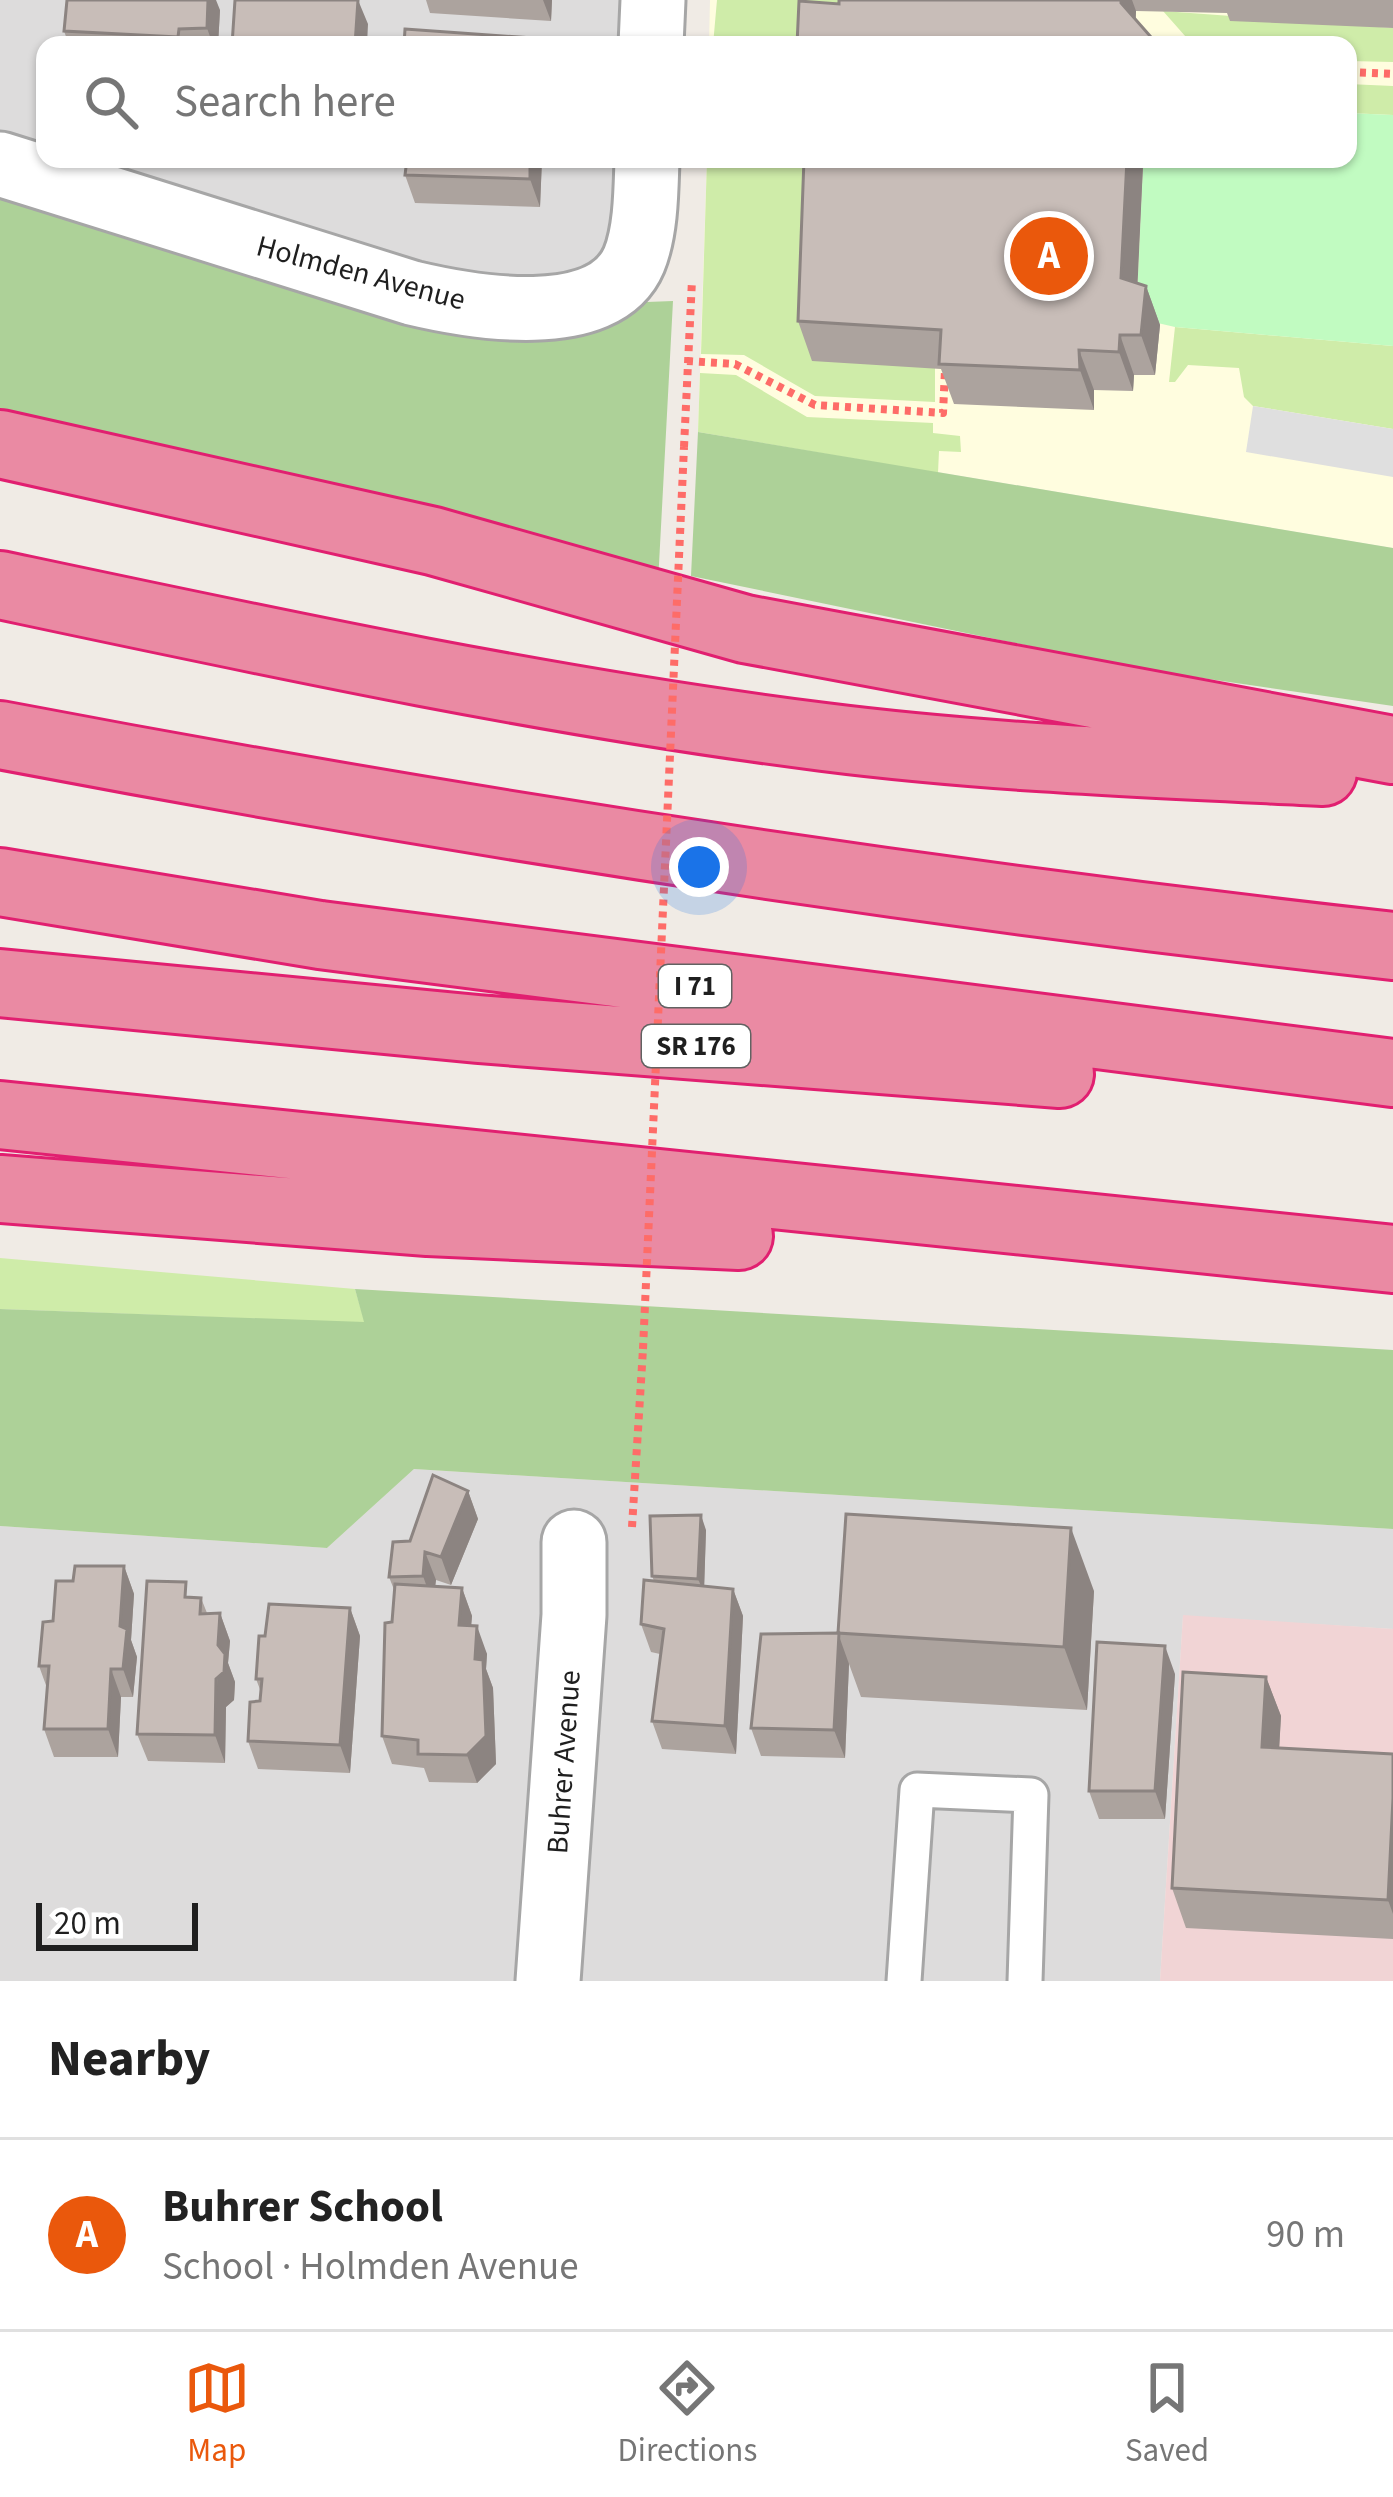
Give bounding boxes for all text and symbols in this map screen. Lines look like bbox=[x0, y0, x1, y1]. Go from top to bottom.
search box bbox=[36, 36, 1357, 168]
icon: search bbox=[78, 69, 144, 135]
text: Search here bbox=[174, 70, 396, 134]
pin: A bbox=[1010, 211, 1088, 301]
street label: Holmden Avenue bbox=[252, 224, 470, 322]
your location bbox=[669, 837, 729, 897]
road number: I 71 bbox=[659, 965, 731, 1007]
road number: SR 176 bbox=[642, 1025, 750, 1067]
street label: Buhrer Avenue bbox=[536, 1669, 592, 1855]
scale bar bbox=[36, 1897, 198, 1950]
text: 20 m bbox=[54, 1900, 121, 1947]
text: Nearby bbox=[48, 2023, 210, 2095]
text: Buhrer School bbox=[162, 2175, 443, 2239]
text: A bbox=[76, 2207, 98, 2263]
text: 90 m bbox=[1266, 2207, 1345, 2263]
text: School · Holmden Avenue bbox=[162, 2239, 579, 2295]
tab: Map bbox=[184, 2355, 250, 2474]
tab: Directions bbox=[618, 2355, 757, 2474]
tab: Saved bbox=[1125, 2355, 1209, 2474]

